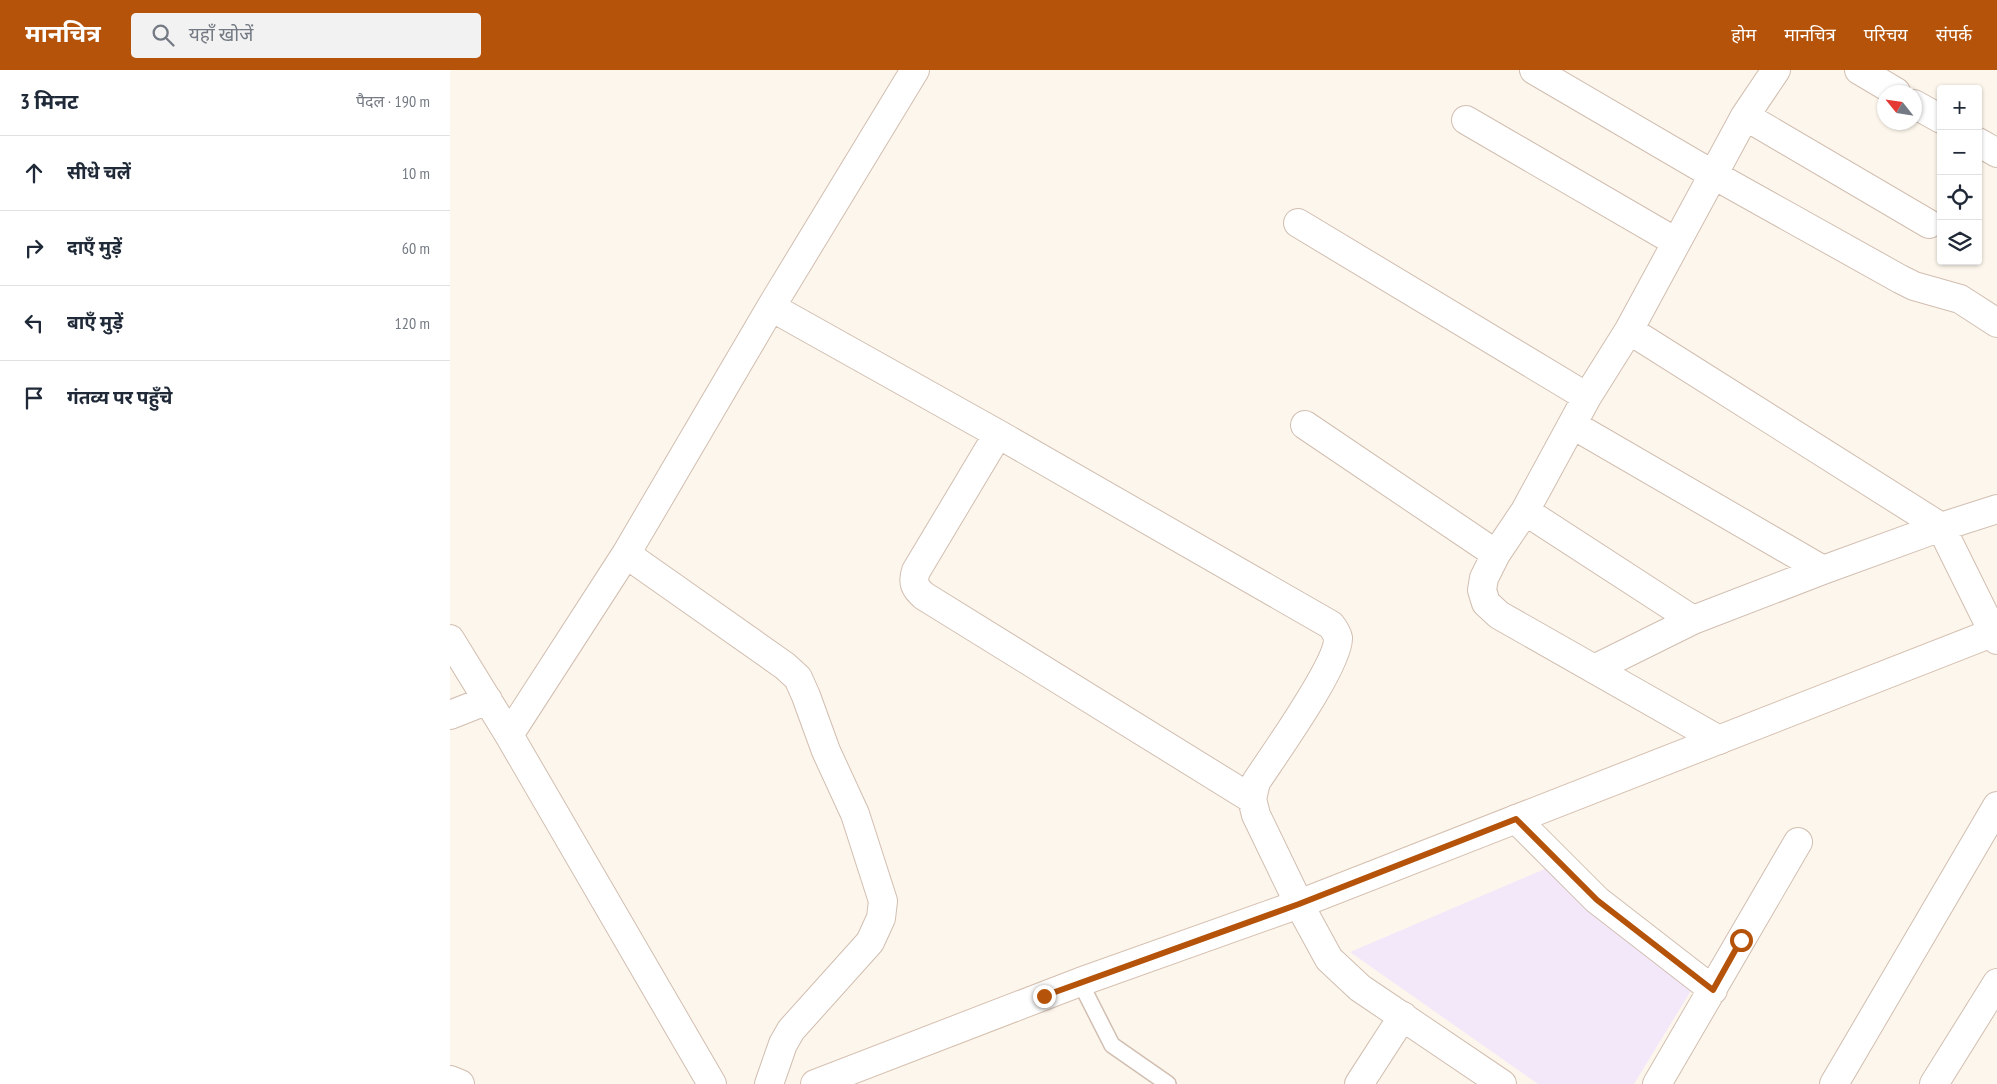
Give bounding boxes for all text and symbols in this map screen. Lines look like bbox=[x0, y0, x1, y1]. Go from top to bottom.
search box bbox=[131, 13, 481, 58]
text: मानचित्र bbox=[25, 18, 101, 49]
icon: search bbox=[149, 21, 177, 49]
text: यहाँ खोजें bbox=[189, 22, 253, 46]
text: होम bbox=[1731, 23, 1756, 46]
text: मानचित्र bbox=[1784, 23, 1836, 46]
text: परिचय bbox=[1864, 23, 1908, 46]
text: संपर्क bbox=[1936, 23, 1972, 46]
north arrow bbox=[1877, 85, 1922, 130]
map controls bbox=[1937, 85, 1982, 265]
button: + bbox=[1937, 85, 1982, 130]
text: 3 मिनट bbox=[20, 88, 78, 115]
text: पैदल · 190 m bbox=[356, 91, 430, 111]
button: − bbox=[1937, 130, 1982, 175]
icon: ahead bbox=[20, 159, 48, 187]
text: सीधे चलें bbox=[67, 160, 131, 184]
text: 10 m bbox=[402, 163, 430, 183]
button: locate bbox=[1937, 175, 1982, 220]
button: layers bbox=[1937, 220, 1982, 265]
icon: right bbox=[20, 234, 48, 262]
text: दाएँ मुड़ें bbox=[67, 235, 122, 259]
text: 60 m bbox=[402, 238, 430, 258]
icon: left bbox=[20, 309, 48, 337]
text: बाएँ मुड़ें bbox=[67, 310, 123, 334]
text: 120 m bbox=[395, 313, 430, 333]
icon: arrive bbox=[20, 384, 48, 412]
text: गंतव्य पर पहुँचे bbox=[67, 385, 172, 409]
route start bbox=[1730, 929, 1753, 952]
route end bbox=[1033, 985, 1056, 1008]

